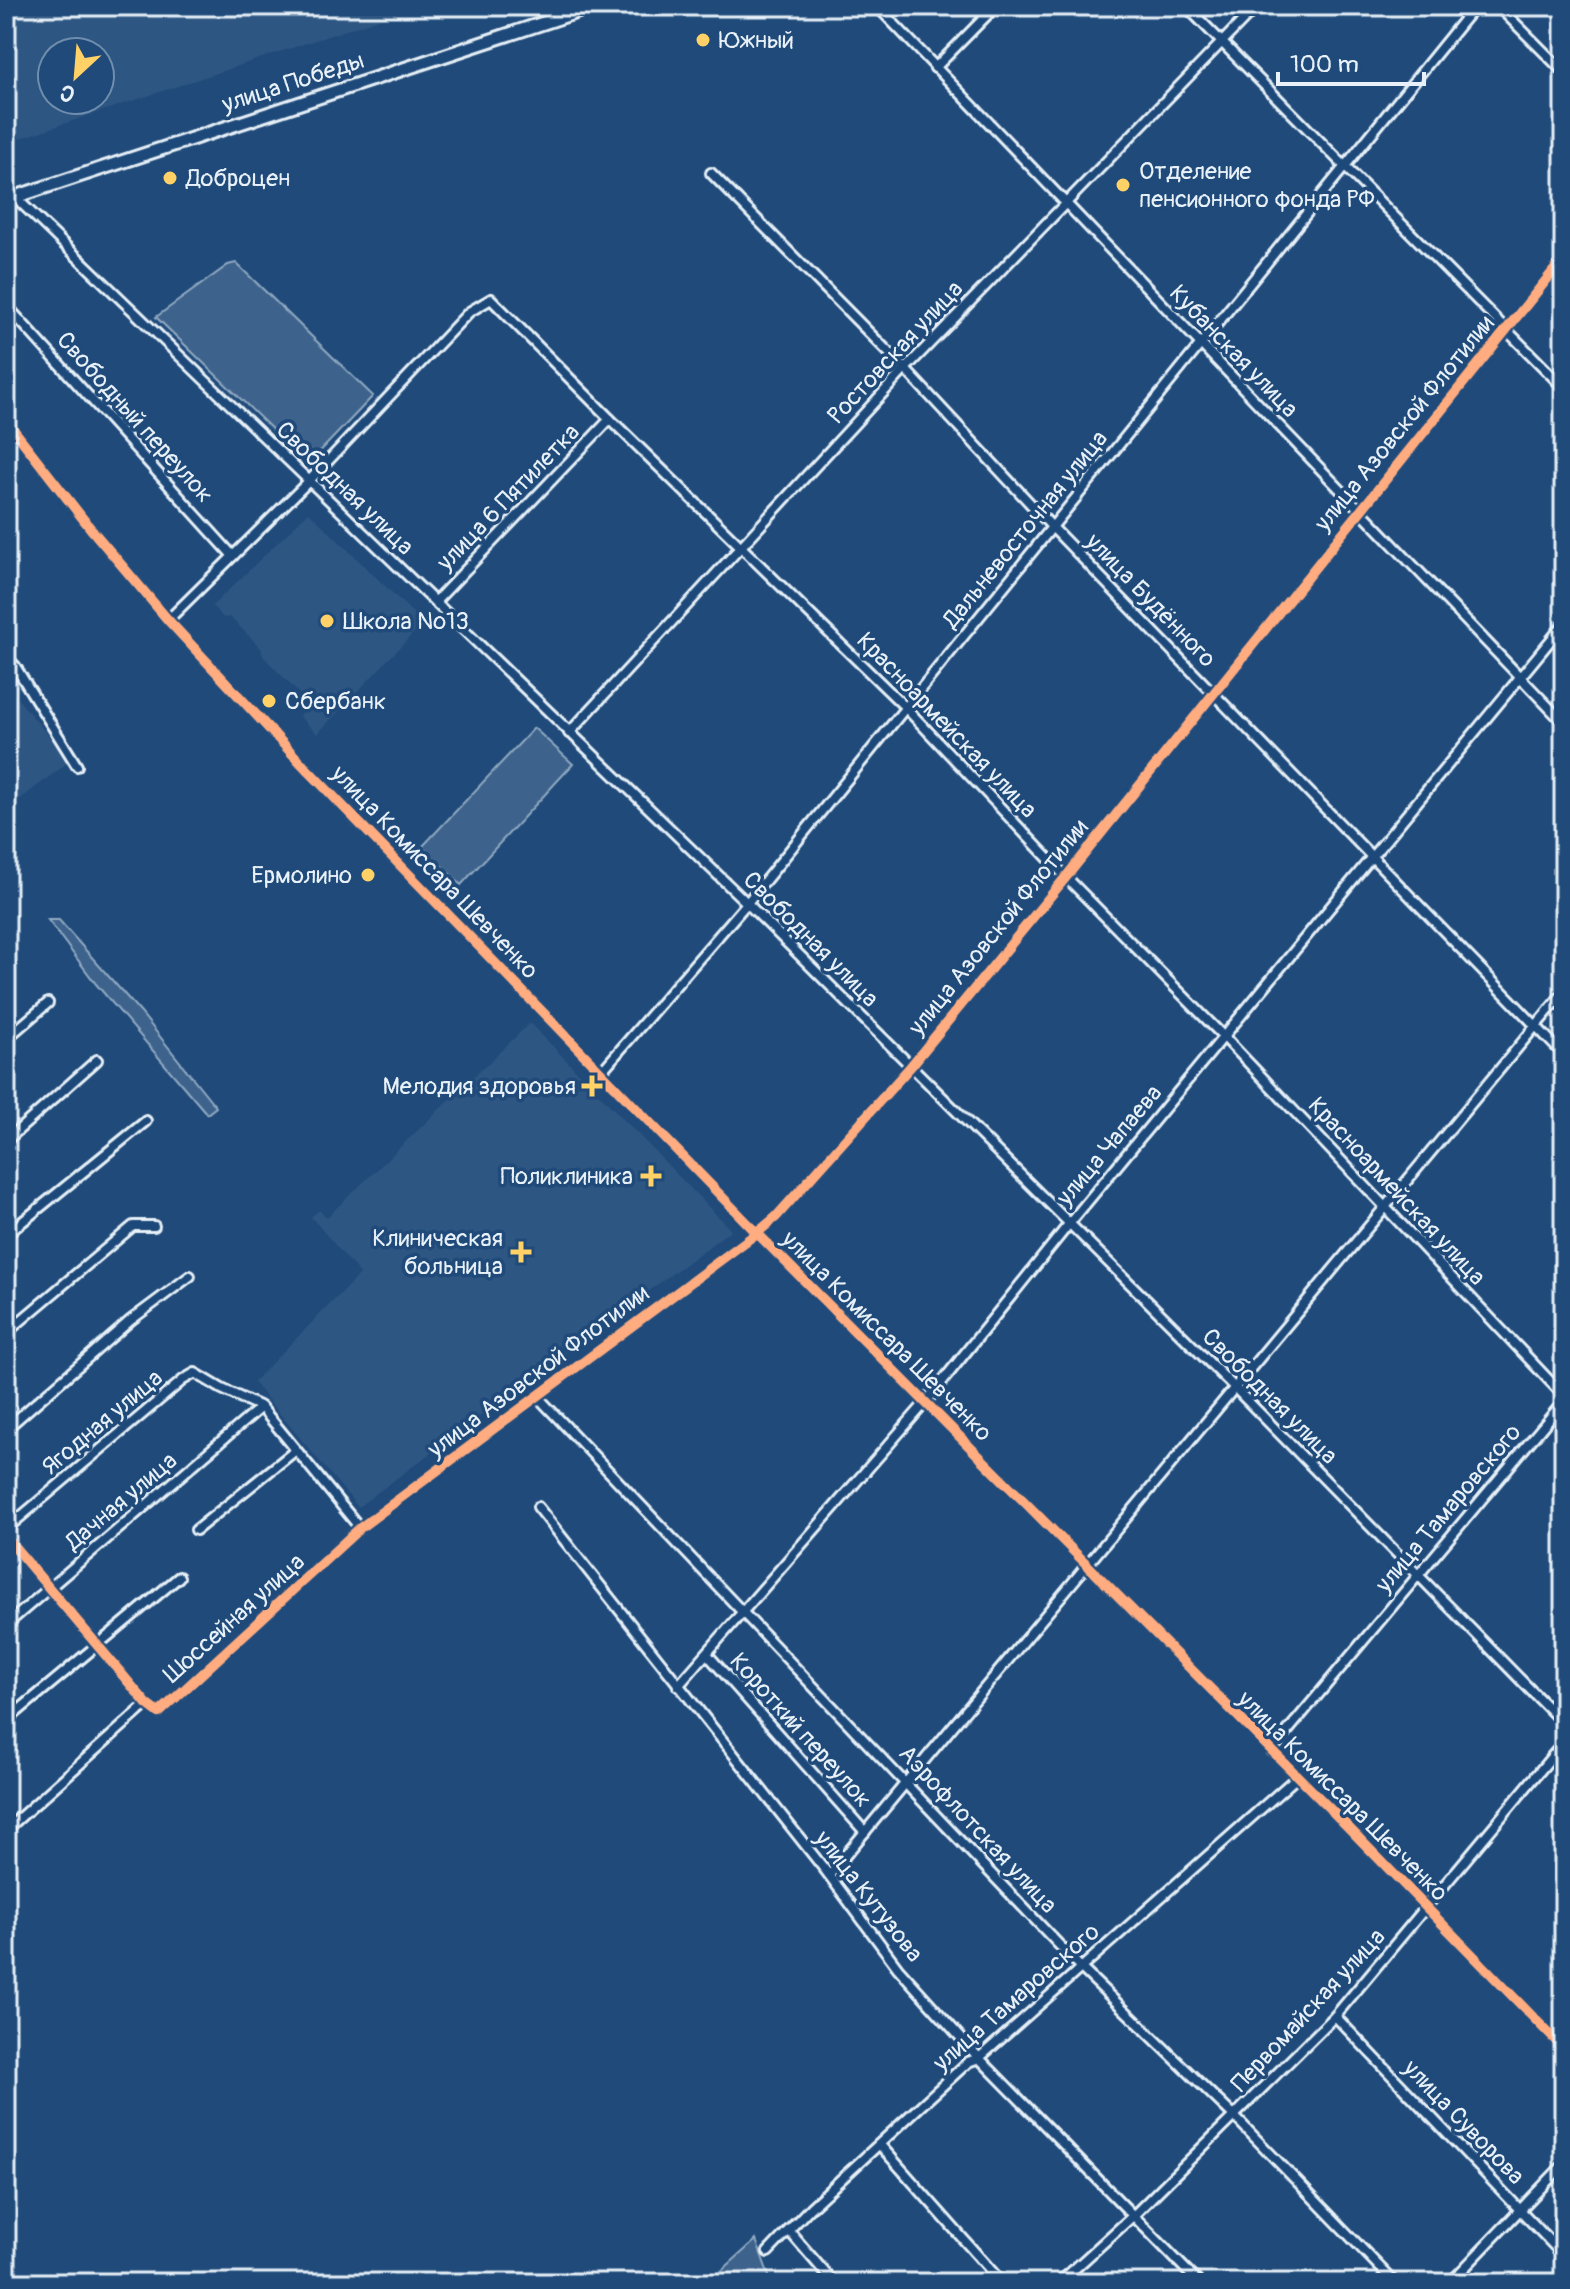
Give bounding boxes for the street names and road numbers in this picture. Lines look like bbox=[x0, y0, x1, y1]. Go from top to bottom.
street label: улица Победы bbox=[217, 46, 368, 119]
street label: Ростовская улица bbox=[822, 275, 969, 430]
street label: Кубанская улица bbox=[1163, 279, 1304, 424]
street label: улица Азовской Флотилии bbox=[1308, 309, 1501, 538]
street label: Свободный переулок bbox=[50, 326, 219, 509]
street label: Свободная улица bbox=[270, 415, 419, 561]
street label: улица 6 Пятилетка bbox=[430, 418, 586, 577]
street label: Дальневосточная улица bbox=[936, 425, 1114, 635]
street label: улица Будённого bbox=[1079, 527, 1222, 673]
street label: Красноармейская улица bbox=[850, 626, 1043, 824]
street label: улица Комиссара Шевченко bbox=[324, 759, 544, 985]
street label: улица Азовской Флотилии bbox=[902, 813, 1095, 1042]
street label: Свободная улица bbox=[737, 865, 885, 1013]
street label: улица Чапаева bbox=[1050, 1079, 1168, 1212]
street label: Красноармейская улица bbox=[1302, 1091, 1491, 1292]
street label: улица Комиссара Шевченко bbox=[775, 1224, 998, 1448]
street label: улица Азовской Флотилии bbox=[421, 1279, 655, 1465]
street label: Свободная улица bbox=[1196, 1322, 1344, 1470]
street label: Ягодная улица bbox=[36, 1363, 169, 1481]
street label: улица Тамаровского bbox=[1369, 1418, 1527, 1599]
street label: Дачная улица bbox=[59, 1446, 183, 1557]
street label: Шоссейная улица bbox=[158, 1547, 311, 1689]
street label: Короткий переулок bbox=[724, 1647, 878, 1814]
street label: улица Комиссара Шевченко bbox=[1231, 1684, 1454, 1908]
street label: Аэрофлотская улица bbox=[892, 1739, 1063, 1919]
street label: улица Кутузова bbox=[808, 1824, 929, 1968]
street label: улица Тамаровского bbox=[926, 1917, 1106, 2078]
street label: Первомайская улица bbox=[1225, 1923, 1392, 2098]
street label: улица Суворова bbox=[1396, 2053, 1530, 2191]

